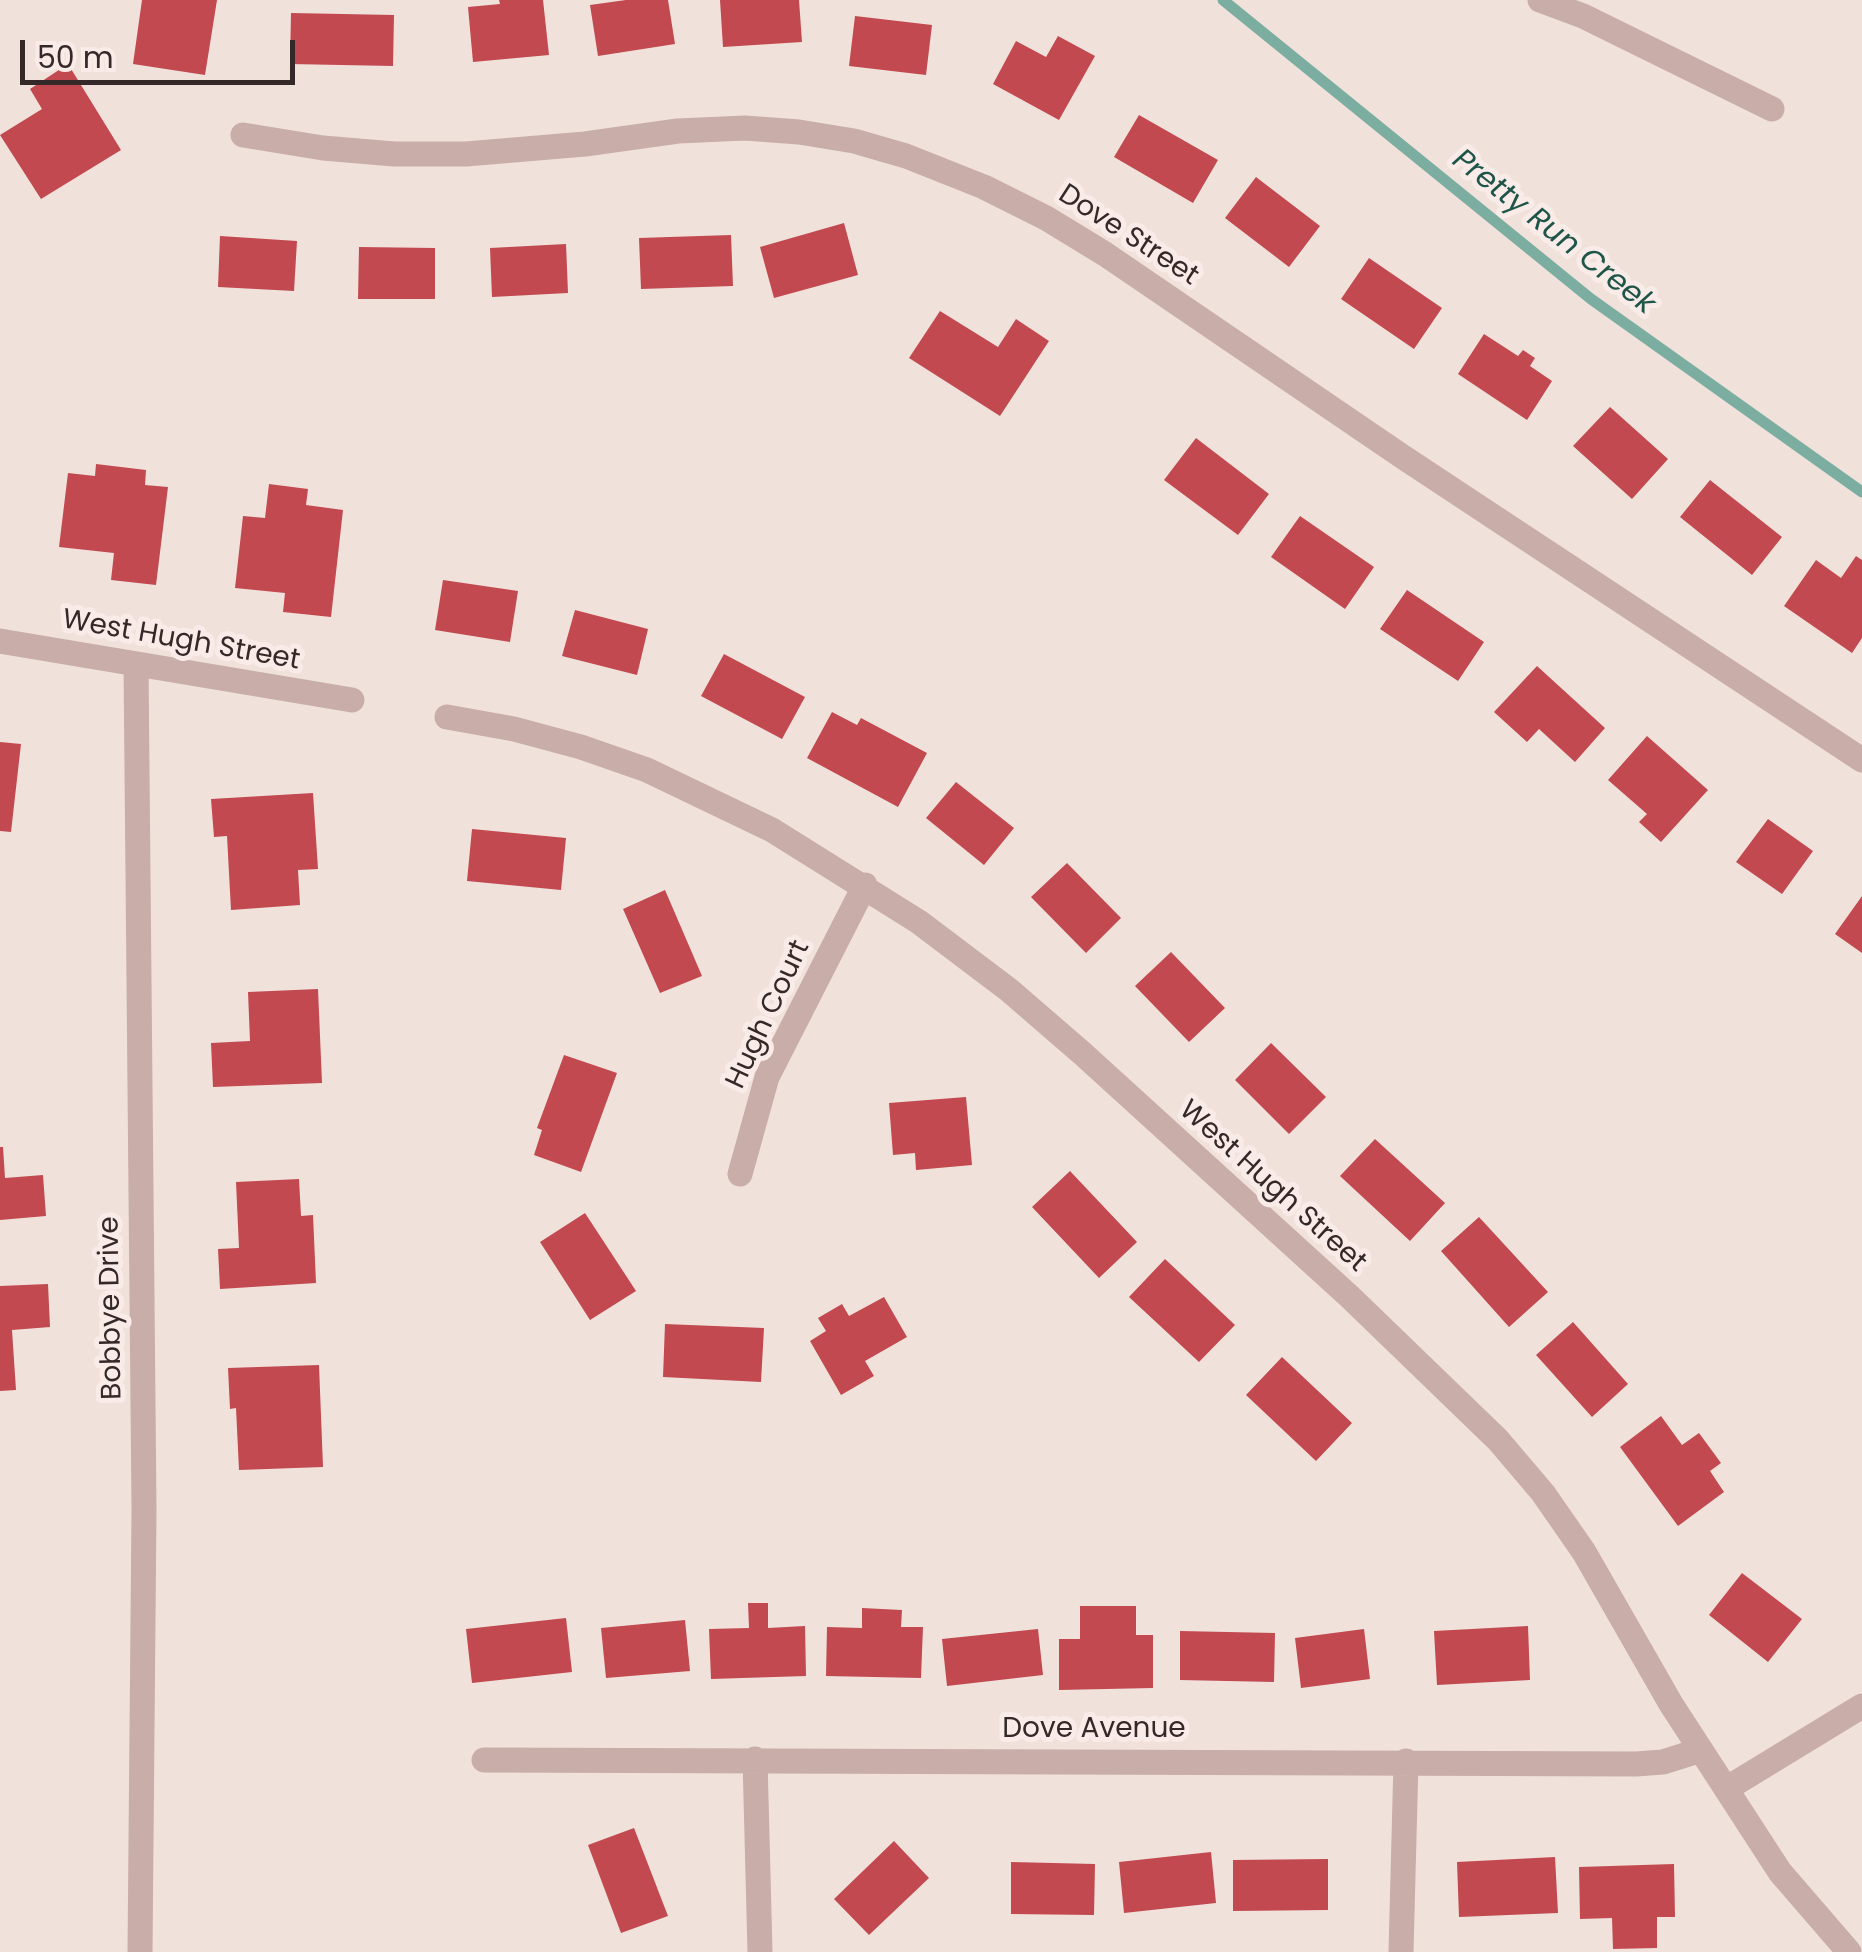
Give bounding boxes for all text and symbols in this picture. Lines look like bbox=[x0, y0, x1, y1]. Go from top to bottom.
scale bar bbox=[25, 20, 300, 82]
text: 50 m bbox=[37, 36, 114, 79]
water label: Pretty Run Creek bbox=[1444, 143, 1662, 323]
street label: Dove Street bbox=[1052, 178, 1204, 294]
street label: West Hugh Street bbox=[60, 604, 302, 678]
street label: Hugh Court bbox=[720, 936, 818, 1094]
street label: West Hugh Street bbox=[1171, 1094, 1373, 1280]
street label: Bobbye Drive bbox=[94, 1216, 130, 1400]
street label: Dove Avenue bbox=[1002, 1713, 1186, 1747]

